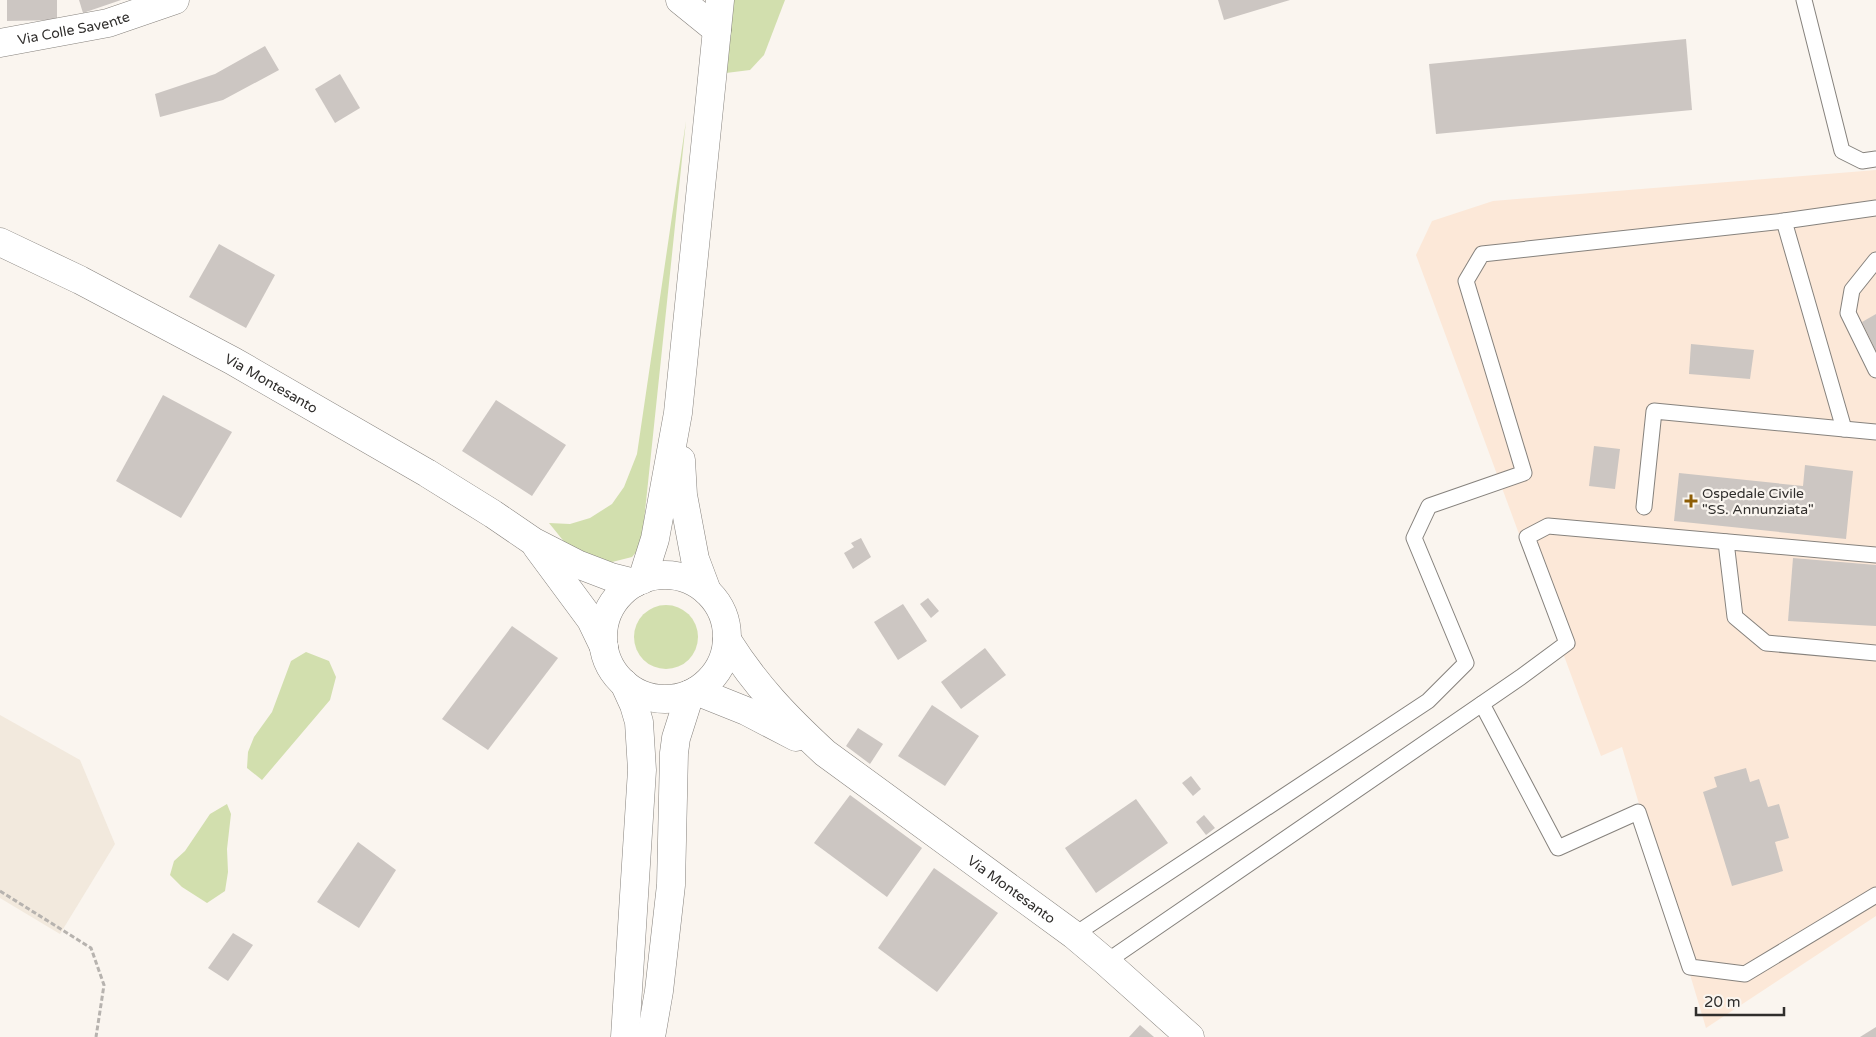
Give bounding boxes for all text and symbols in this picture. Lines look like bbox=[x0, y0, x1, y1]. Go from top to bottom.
street label: Via Colle Savente bbox=[16, 8, 132, 48]
street label: Via Montesanto bbox=[222, 350, 321, 417]
place label: Ospedale Civile "SS. Annunziata" bbox=[1702, 485, 1814, 518]
marker: Ospedale Civile "SS. Annunziata" bbox=[1684, 494, 1698, 508]
street label: Via Montesanto bbox=[964, 852, 1059, 927]
scale bar bbox=[1696, 984, 1784, 1016]
text: 20 m bbox=[1704, 993, 1741, 1011]

